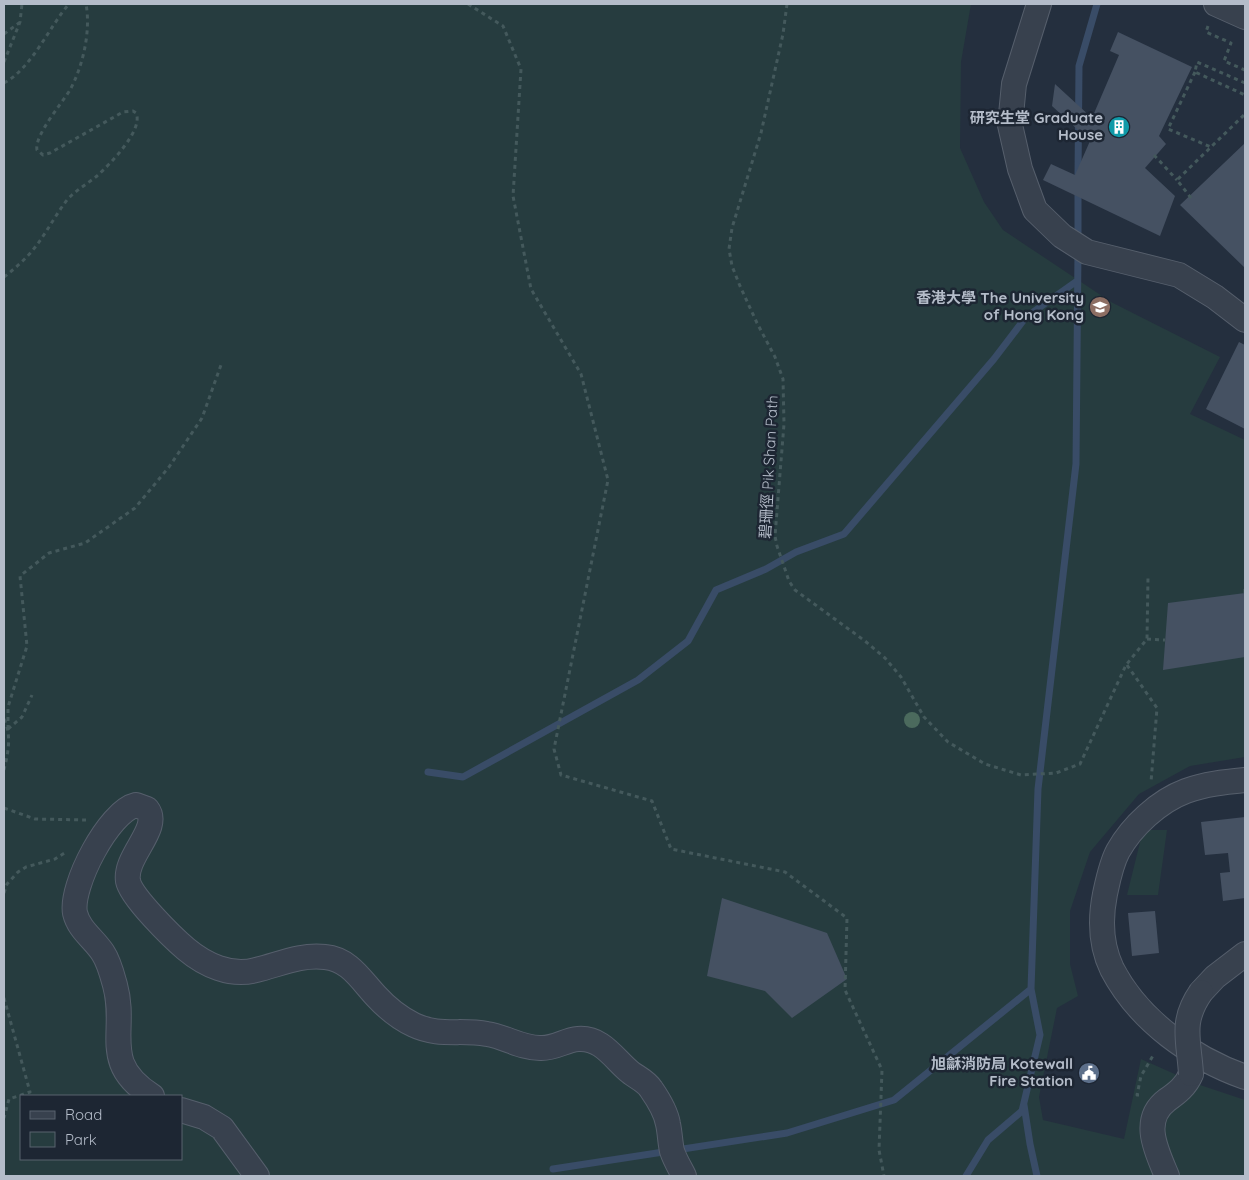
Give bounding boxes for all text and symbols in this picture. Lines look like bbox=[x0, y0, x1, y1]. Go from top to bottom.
place label: 研究生堂 Graduate House bbox=[970, 108, 1103, 144]
building icon: 研究生堂 Graduate House bbox=[1107, 115, 1131, 139]
place label: 香港大學 The University of Hong Kong bbox=[916, 288, 1084, 324]
school or university icon: 香港大學 The University of Hong Kong bbox=[1088, 295, 1112, 319]
street label: 碧珊徑 Pik Shan Path bbox=[755, 395, 782, 539]
place label: 旭龢消防局 Kotewall Fire Station bbox=[931, 1054, 1073, 1090]
public building icon: 旭龢消防局 Kotewall Fire Station bbox=[1077, 1061, 1101, 1085]
legend bbox=[20, 1095, 182, 1160]
text: Road bbox=[65, 1105, 102, 1124]
text: Park bbox=[65, 1130, 97, 1149]

